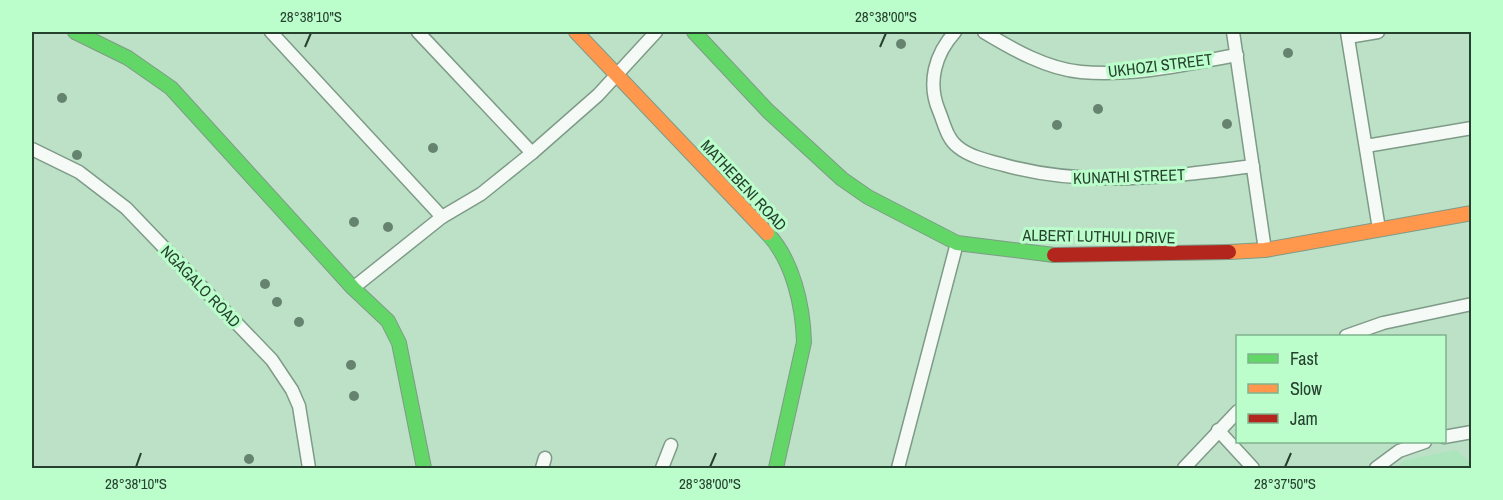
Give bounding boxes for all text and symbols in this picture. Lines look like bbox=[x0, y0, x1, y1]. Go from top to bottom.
text: 28°38'10"S bbox=[280, 6, 342, 27]
text: 28°38'00"S bbox=[855, 6, 917, 27]
street label: UKHOZI STREET bbox=[1107, 48, 1213, 82]
street label: MATHEBENI ROAD bbox=[696, 135, 792, 235]
street label: KUNATHI STREET bbox=[1073, 163, 1185, 189]
street label: ALBERT LUTHULI DRIVE bbox=[1021, 224, 1176, 248]
street label: NGAGALO ROAD bbox=[156, 240, 246, 332]
legend bbox=[1236, 335, 1446, 443]
text: Fast bbox=[1290, 346, 1318, 371]
text: Slow bbox=[1290, 376, 1322, 401]
text: Jam bbox=[1290, 406, 1318, 431]
text: 28°38'10"S bbox=[105, 473, 167, 494]
text: 28°38'00"S bbox=[679, 473, 741, 494]
text: 28°37'50"S bbox=[1254, 473, 1316, 494]

